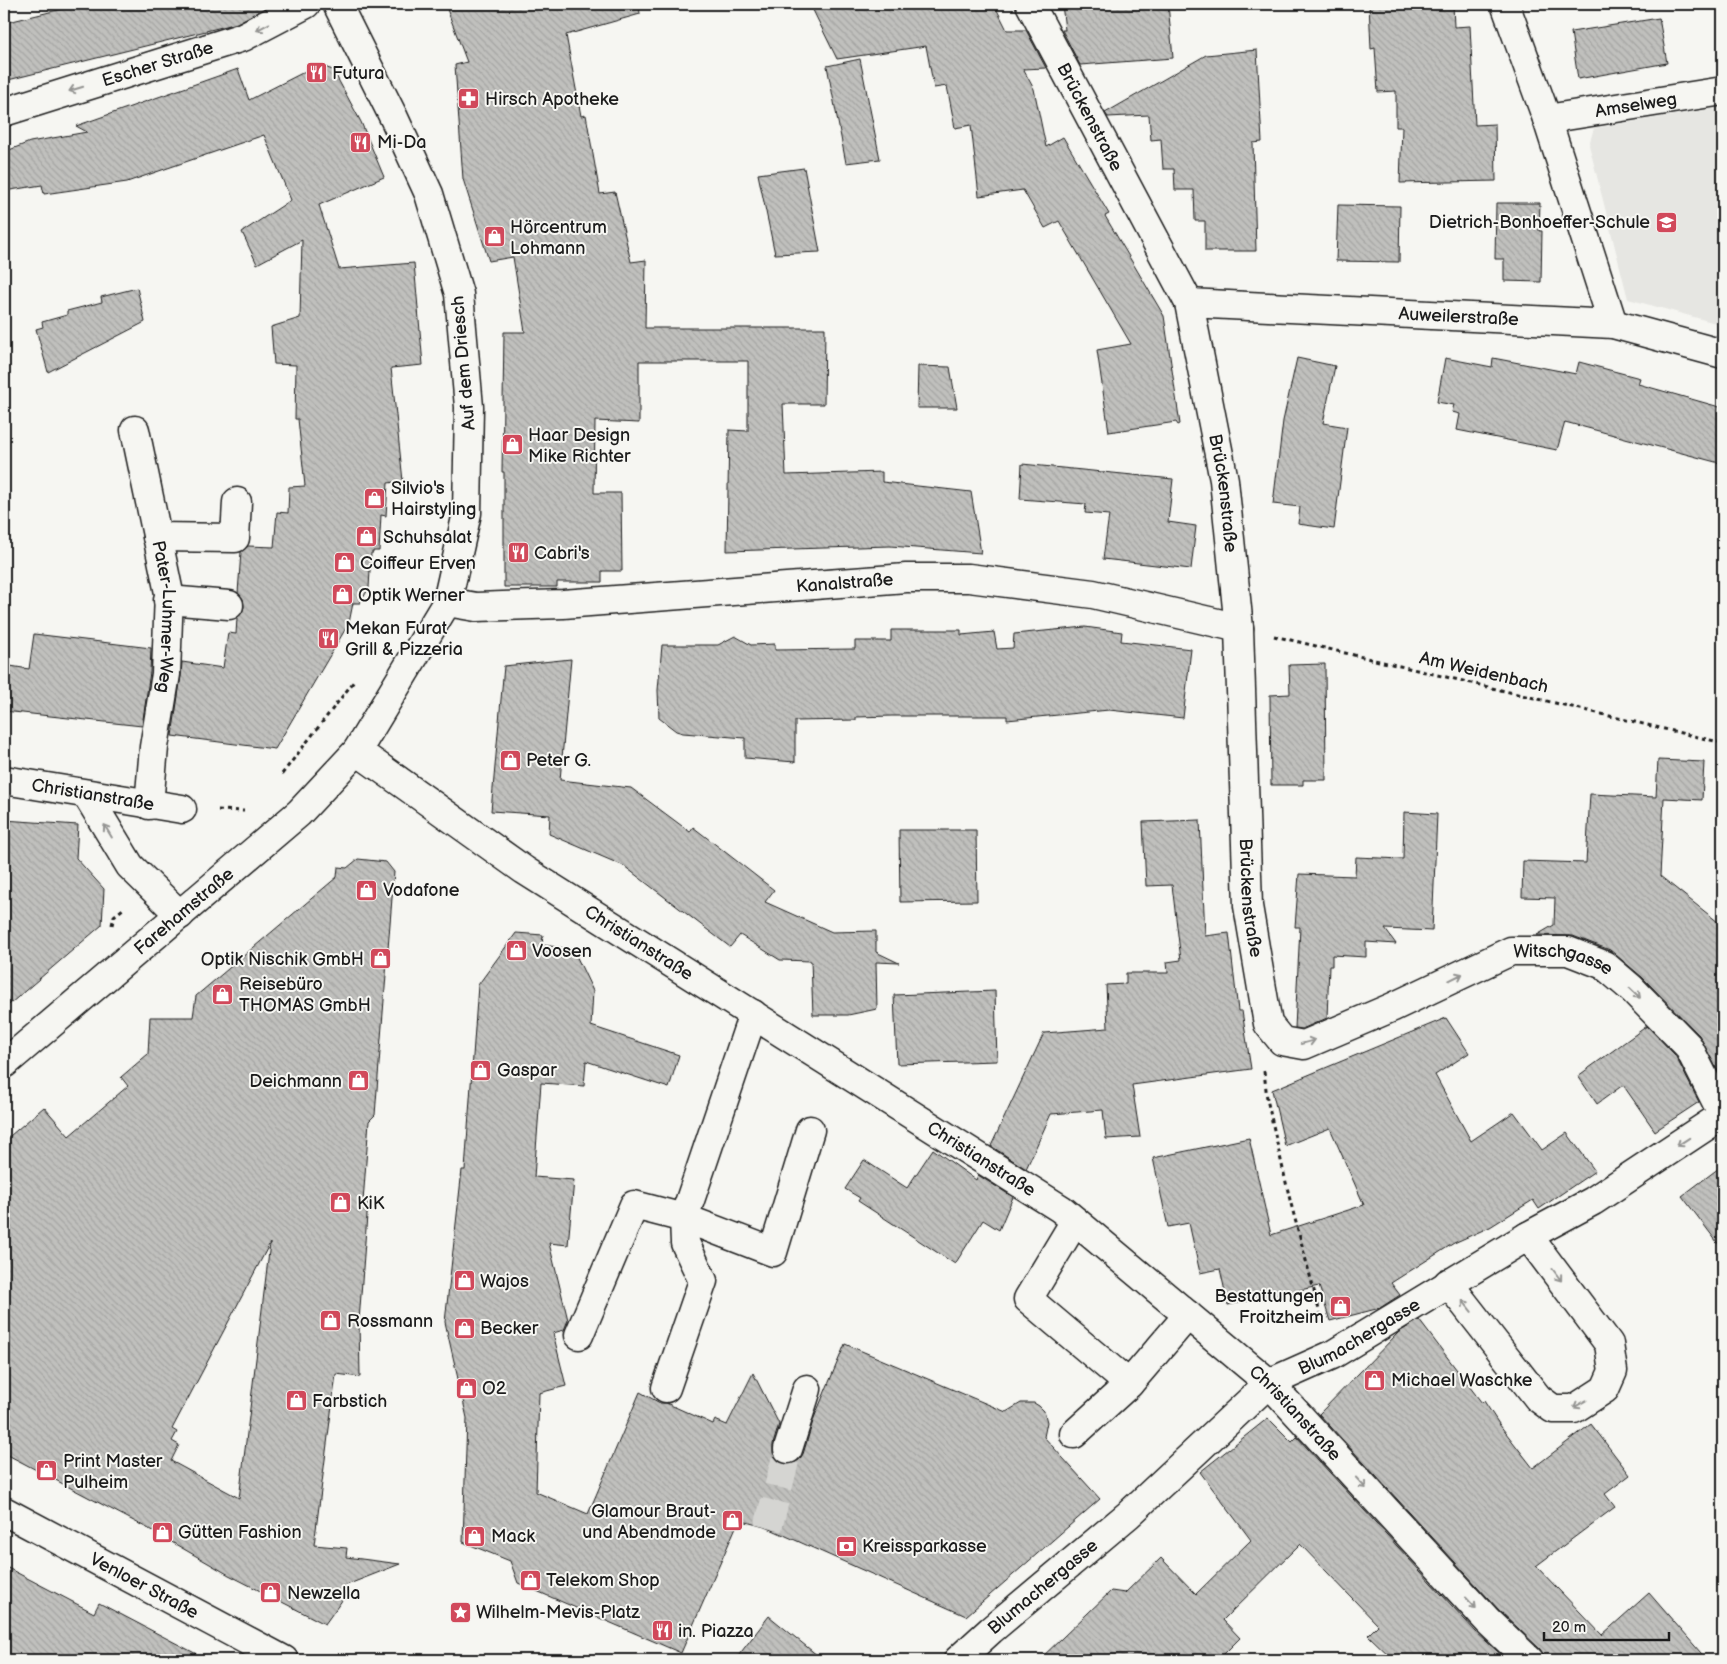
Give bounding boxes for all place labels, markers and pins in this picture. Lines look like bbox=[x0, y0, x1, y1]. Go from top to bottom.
restaurant icon: Futura bbox=[304, 61, 328, 85]
place label: Futura bbox=[332, 63, 384, 84]
pharmacy icon: Hirsch Apotheke bbox=[457, 87, 481, 111]
place label: Hirsch Apotheke bbox=[485, 89, 619, 110]
restaurant icon: Mi-Da bbox=[349, 130, 373, 154]
place label: Mi-Da bbox=[377, 132, 426, 153]
school or university icon: Dietrich-Bonhoeffer-Schule bbox=[1654, 210, 1678, 234]
place label: Dietrich-Bonhoeffer-Schule bbox=[1429, 212, 1650, 233]
place label: Hörcentrum Lohmann bbox=[510, 217, 607, 259]
shop icon: Hörcentrum Lohmann bbox=[482, 225, 506, 249]
place label: Haar Design Mike Richter bbox=[528, 425, 631, 467]
shop icon: Haar Design Mike Richter bbox=[500, 433, 524, 457]
place label: Silvio's Hairstyling bbox=[391, 478, 476, 520]
shop icon: Silvio's Hairstyling bbox=[363, 486, 387, 510]
shop icon: Schuhsalat bbox=[355, 525, 379, 549]
place label: Schuhsalat bbox=[383, 527, 472, 548]
restaurant icon: Cabri's bbox=[506, 541, 530, 565]
place label: Cabri's bbox=[534, 543, 590, 564]
shop icon: Coiffeur Erven bbox=[332, 551, 356, 575]
place label: Coiffeur Erven bbox=[360, 553, 476, 574]
shop icon: Optik Werner bbox=[330, 583, 354, 607]
place label: Optik Werner bbox=[358, 585, 465, 606]
place label: Mekan Furat Grill & Pizzeria bbox=[345, 618, 463, 660]
restaurant icon: Mekan Furat Grill & Pizzeria bbox=[317, 626, 341, 650]
shop icon: Peter G. bbox=[498, 748, 522, 772]
place label: Peter G. bbox=[526, 750, 591, 771]
shop icon: Vodafone bbox=[355, 878, 379, 902]
place label: Vodafone bbox=[383, 880, 460, 901]
shop icon: Voosen bbox=[504, 939, 528, 963]
place label: Voosen bbox=[532, 941, 592, 962]
shop icon: Optik Nischik GmbH bbox=[368, 947, 392, 971]
place label: Optik Nischik GmbH bbox=[201, 949, 364, 970]
place label: Reisebüro THOMAS GmbH bbox=[239, 974, 371, 1016]
shop icon: Reisebüro THOMAS GmbH bbox=[211, 982, 235, 1006]
shop icon: Gaspar bbox=[469, 1058, 493, 1082]
place label: Gaspar bbox=[497, 1060, 557, 1081]
shop icon: Deichmann bbox=[346, 1069, 370, 1093]
place label: Deichmann bbox=[249, 1071, 342, 1092]
shop icon: KiK bbox=[329, 1191, 353, 1215]
place label: KiK bbox=[357, 1193, 385, 1214]
shop icon: Wajos bbox=[452, 1269, 476, 1293]
place label: Wajos bbox=[480, 1271, 529, 1292]
place label: Bestattungen Froitzheim bbox=[1215, 1286, 1324, 1328]
shop icon: Bestattungen Froitzheim bbox=[1328, 1294, 1352, 1318]
shop icon: Rossmann bbox=[319, 1309, 343, 1333]
place label: Rossmann bbox=[347, 1311, 433, 1332]
shop icon: Becker bbox=[452, 1316, 476, 1340]
place label: Becker bbox=[480, 1318, 539, 1339]
shop icon: Michael Waschke bbox=[1363, 1368, 1387, 1392]
place label: Michael Waschke bbox=[1391, 1370, 1533, 1391]
shop icon: O2 bbox=[454, 1376, 478, 1400]
place label: O2 bbox=[482, 1378, 507, 1399]
shop icon: Farbstich bbox=[284, 1389, 308, 1413]
place label: Farbstich bbox=[312, 1391, 387, 1412]
place label: Print Master Pulheim bbox=[63, 1451, 163, 1493]
shop icon: Print Master Pulheim bbox=[35, 1459, 59, 1483]
place label: Glamour Braut- und Abendmode bbox=[582, 1501, 716, 1543]
shop icon: Glamour Braut- und Abendmode bbox=[720, 1509, 744, 1533]
shop icon: Gütten Fashion bbox=[150, 1520, 174, 1544]
place label: Gütten Fashion bbox=[178, 1522, 302, 1543]
shop icon: Mack bbox=[463, 1524, 487, 1548]
place label: Mack bbox=[491, 1526, 535, 1547]
bank icon: Kreissparkasse bbox=[834, 1534, 858, 1558]
place label: Kreissparkasse bbox=[862, 1536, 987, 1557]
shop icon: Telekom Shop bbox=[518, 1568, 542, 1592]
place label: Telekom Shop bbox=[546, 1570, 660, 1591]
shop icon: Newzella bbox=[259, 1581, 283, 1605]
place label: Newzella bbox=[287, 1583, 360, 1604]
place icon: Wilhelm-Mevis-Platz bbox=[448, 1600, 472, 1624]
place label: Wilhelm-Mevis-Platz bbox=[476, 1602, 640, 1623]
restaurant icon: in. Piazza bbox=[650, 1619, 674, 1643]
place label: in. Piazza bbox=[678, 1621, 754, 1642]

